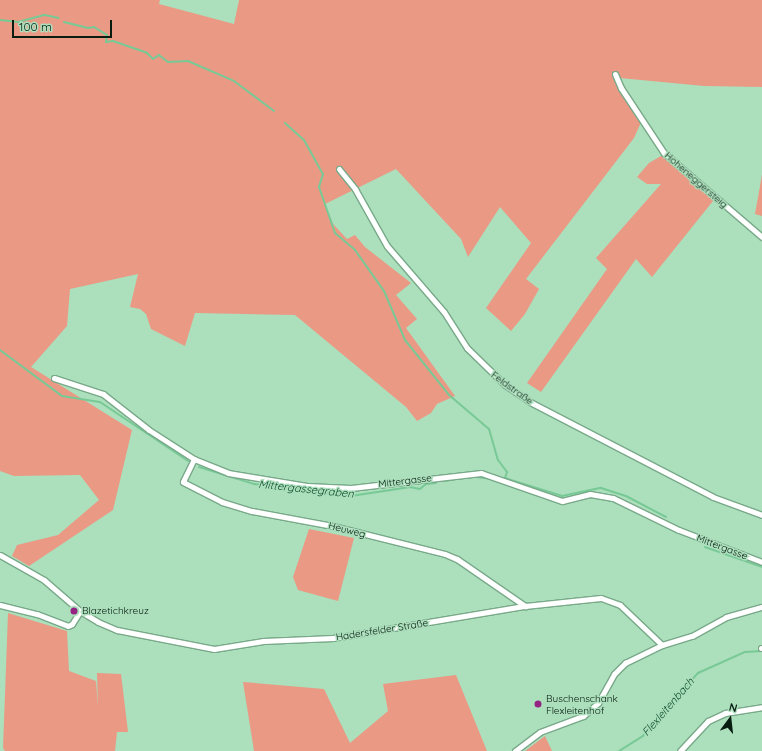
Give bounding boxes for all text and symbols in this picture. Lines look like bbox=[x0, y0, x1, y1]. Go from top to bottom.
scale bar bbox=[14, 12, 114, 38]
text: 100 m bbox=[19, 19, 52, 34]
street label: Hoheneggersteig bbox=[662, 149, 730, 211]
street label: Feldstraße bbox=[489, 369, 535, 407]
street label: Mittergasse bbox=[378, 472, 432, 490]
water label: Mittergassegraben bbox=[258, 477, 354, 501]
street label: Heuweg bbox=[327, 520, 367, 540]
street label: Mittergasse bbox=[695, 532, 749, 562]
place label: Blazetichkreuz bbox=[82, 605, 149, 617]
marker: Blazetichkreuz bbox=[69, 606, 79, 616]
street label: Hadersfelder Straße bbox=[335, 617, 429, 643]
water label: Flexleitenbach bbox=[639, 675, 697, 739]
place label: Buschenschank Flexleitenhof bbox=[546, 692, 618, 716]
marker: Buschenschank Flexleitenhof bbox=[533, 699, 543, 709]
north arrow bbox=[710, 699, 750, 739]
text: N bbox=[727, 700, 739, 715]

